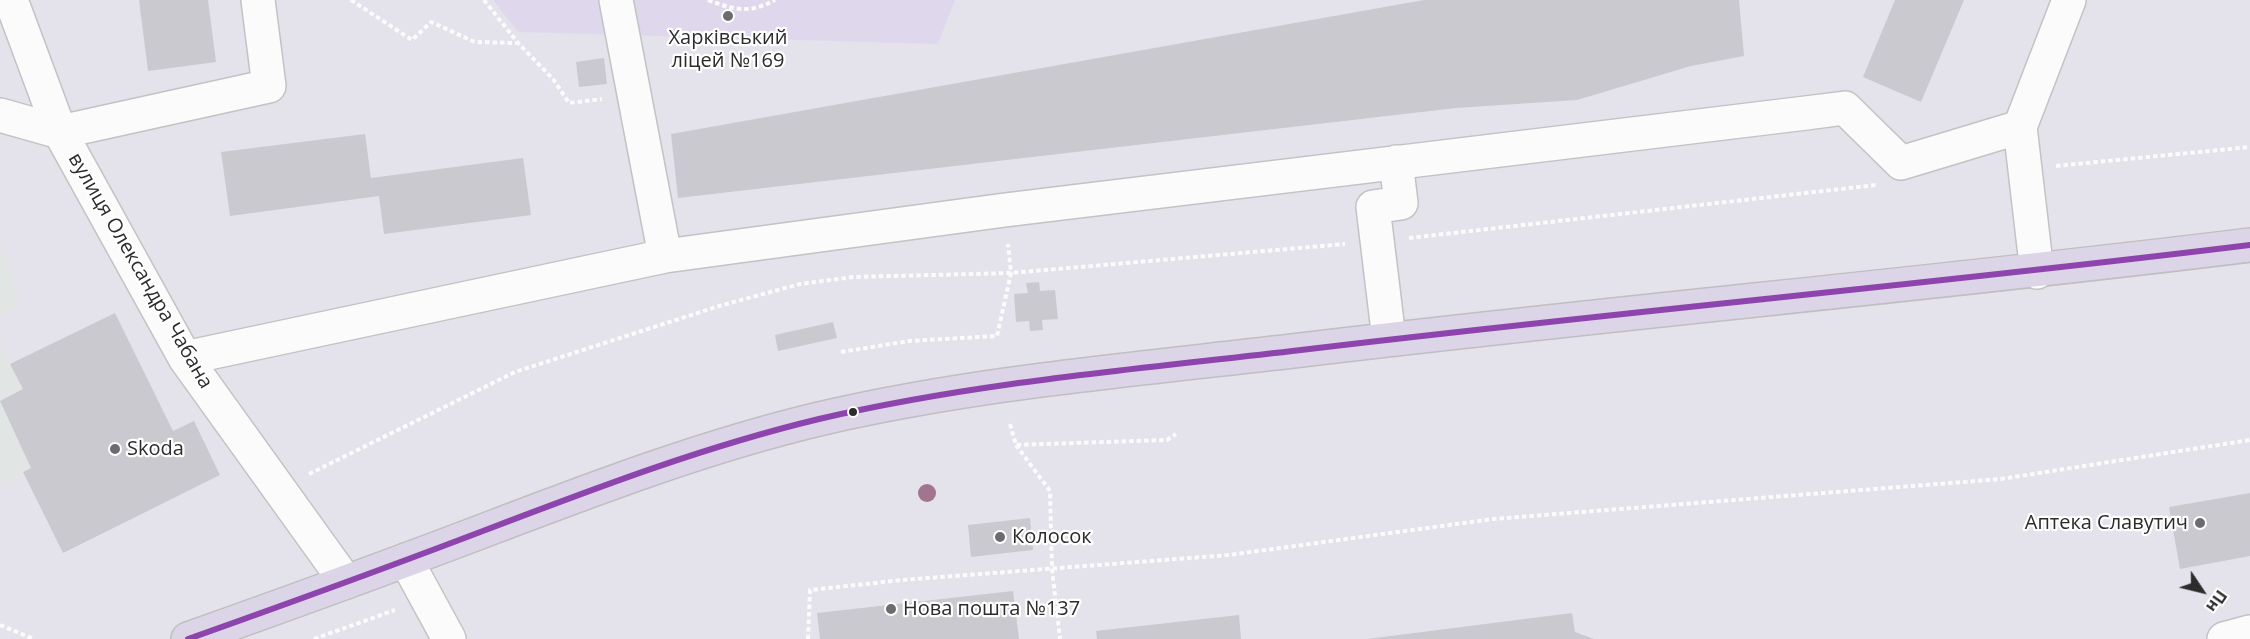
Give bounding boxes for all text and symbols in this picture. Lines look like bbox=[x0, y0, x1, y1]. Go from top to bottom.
marker: Харківський ліцей №169 bbox=[721, 9, 735, 23]
place label: Харківський ліцей №169 bbox=[669, 26, 787, 73]
street label: вулиця Олександра Чабана bbox=[63, 149, 217, 393]
unlabelled marker bbox=[847, 406, 859, 418]
place label: Skoda bbox=[127, 437, 184, 461]
marker: Skoda bbox=[108, 442, 122, 456]
place label: Аптека Славутич bbox=[2025, 511, 2188, 535]
marker: Аптека Славутич bbox=[2193, 516, 2207, 530]
place label: Колосок bbox=[1012, 525, 1092, 549]
marker: Колосок bbox=[993, 530, 1007, 544]
north arrow bbox=[2172, 561, 2232, 621]
text: Пн bbox=[2201, 586, 2232, 617]
place label: Нова пошта №137 bbox=[903, 597, 1080, 621]
marker: Нова пошта №137 bbox=[884, 602, 898, 616]

